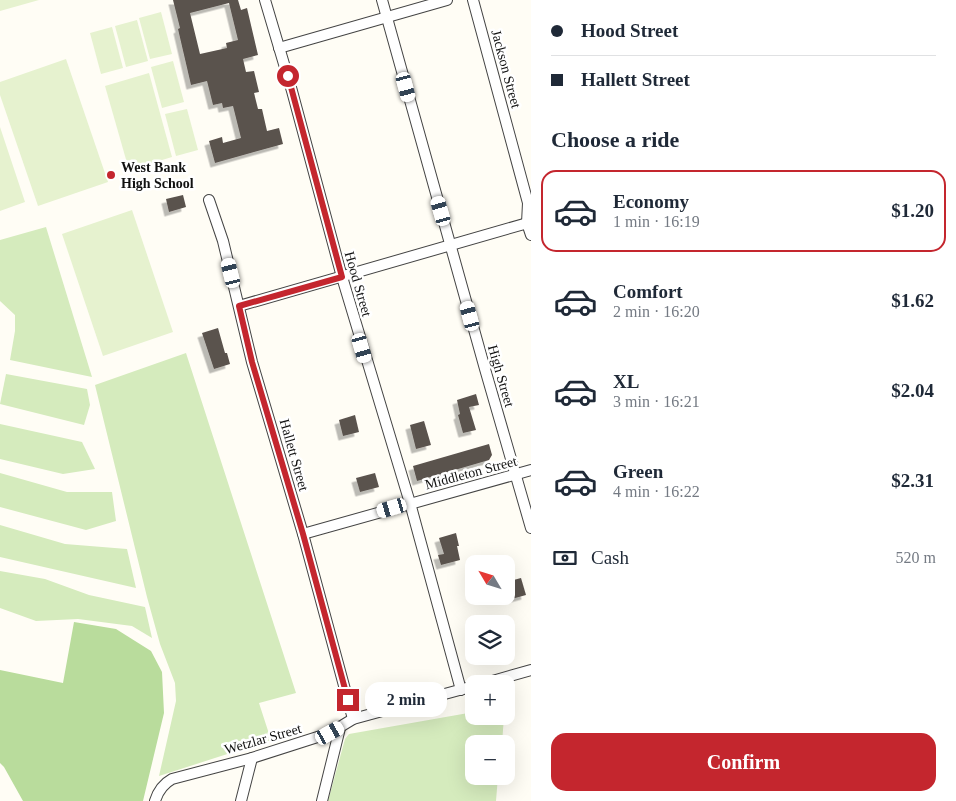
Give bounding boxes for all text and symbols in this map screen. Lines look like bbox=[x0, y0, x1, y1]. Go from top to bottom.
text: Hood Street bbox=[581, 20, 678, 41]
street label: Jackson Street bbox=[488, 28, 524, 110]
route start bbox=[277, 65, 299, 87]
text: Hallett Street bbox=[581, 69, 690, 90]
car bbox=[394, 71, 417, 103]
text: Choose a ride bbox=[551, 127, 679, 152]
place label: West Bank High School bbox=[121, 160, 194, 191]
marker: West Bank High School bbox=[105, 169, 117, 181]
icon: car bbox=[553, 189, 598, 234]
text: Economy bbox=[613, 191, 689, 212]
car bbox=[429, 195, 452, 227]
text: $1.20 bbox=[891, 200, 934, 221]
text: 1 min · 16:19 bbox=[613, 213, 700, 230]
street label: Hood Street bbox=[342, 250, 375, 319]
car bbox=[220, 257, 241, 289]
icon: car bbox=[553, 279, 598, 324]
text: Comfort bbox=[613, 281, 683, 302]
text: $1.62 bbox=[891, 290, 934, 311]
car bbox=[458, 300, 481, 332]
text: 2 min · 16:20 bbox=[613, 303, 700, 320]
car bbox=[350, 332, 373, 364]
street label: High Street bbox=[485, 343, 517, 409]
icon: car bbox=[553, 369, 598, 414]
text: XL bbox=[613, 371, 639, 392]
text: $2.04 bbox=[891, 380, 934, 401]
text: 3 min · 16:21 bbox=[613, 393, 700, 410]
street label: Hallett Street bbox=[277, 417, 311, 493]
street label: Middleton Street bbox=[423, 454, 519, 492]
icon: car bbox=[553, 459, 598, 504]
text: Green bbox=[613, 461, 663, 482]
text: $2.31 bbox=[891, 470, 934, 491]
text: 4 min · 16:22 bbox=[613, 483, 700, 500]
car bbox=[375, 497, 408, 519]
icon: cash bbox=[551, 544, 579, 572]
text: Cash bbox=[591, 547, 629, 568]
text: 520 m bbox=[896, 549, 936, 566]
north arrow bbox=[465, 555, 515, 605]
map controls bbox=[465, 555, 515, 785]
button: layers bbox=[465, 615, 515, 665]
button: + bbox=[465, 675, 515, 725]
callout: 2 min bbox=[366, 682, 448, 718]
route end bbox=[337, 689, 359, 711]
text: 2 min bbox=[387, 691, 425, 708]
car bbox=[313, 719, 346, 747]
street label: Wetzlar Street bbox=[223, 721, 303, 757]
button: Confirm bbox=[551, 733, 936, 791]
button: − bbox=[465, 735, 515, 785]

